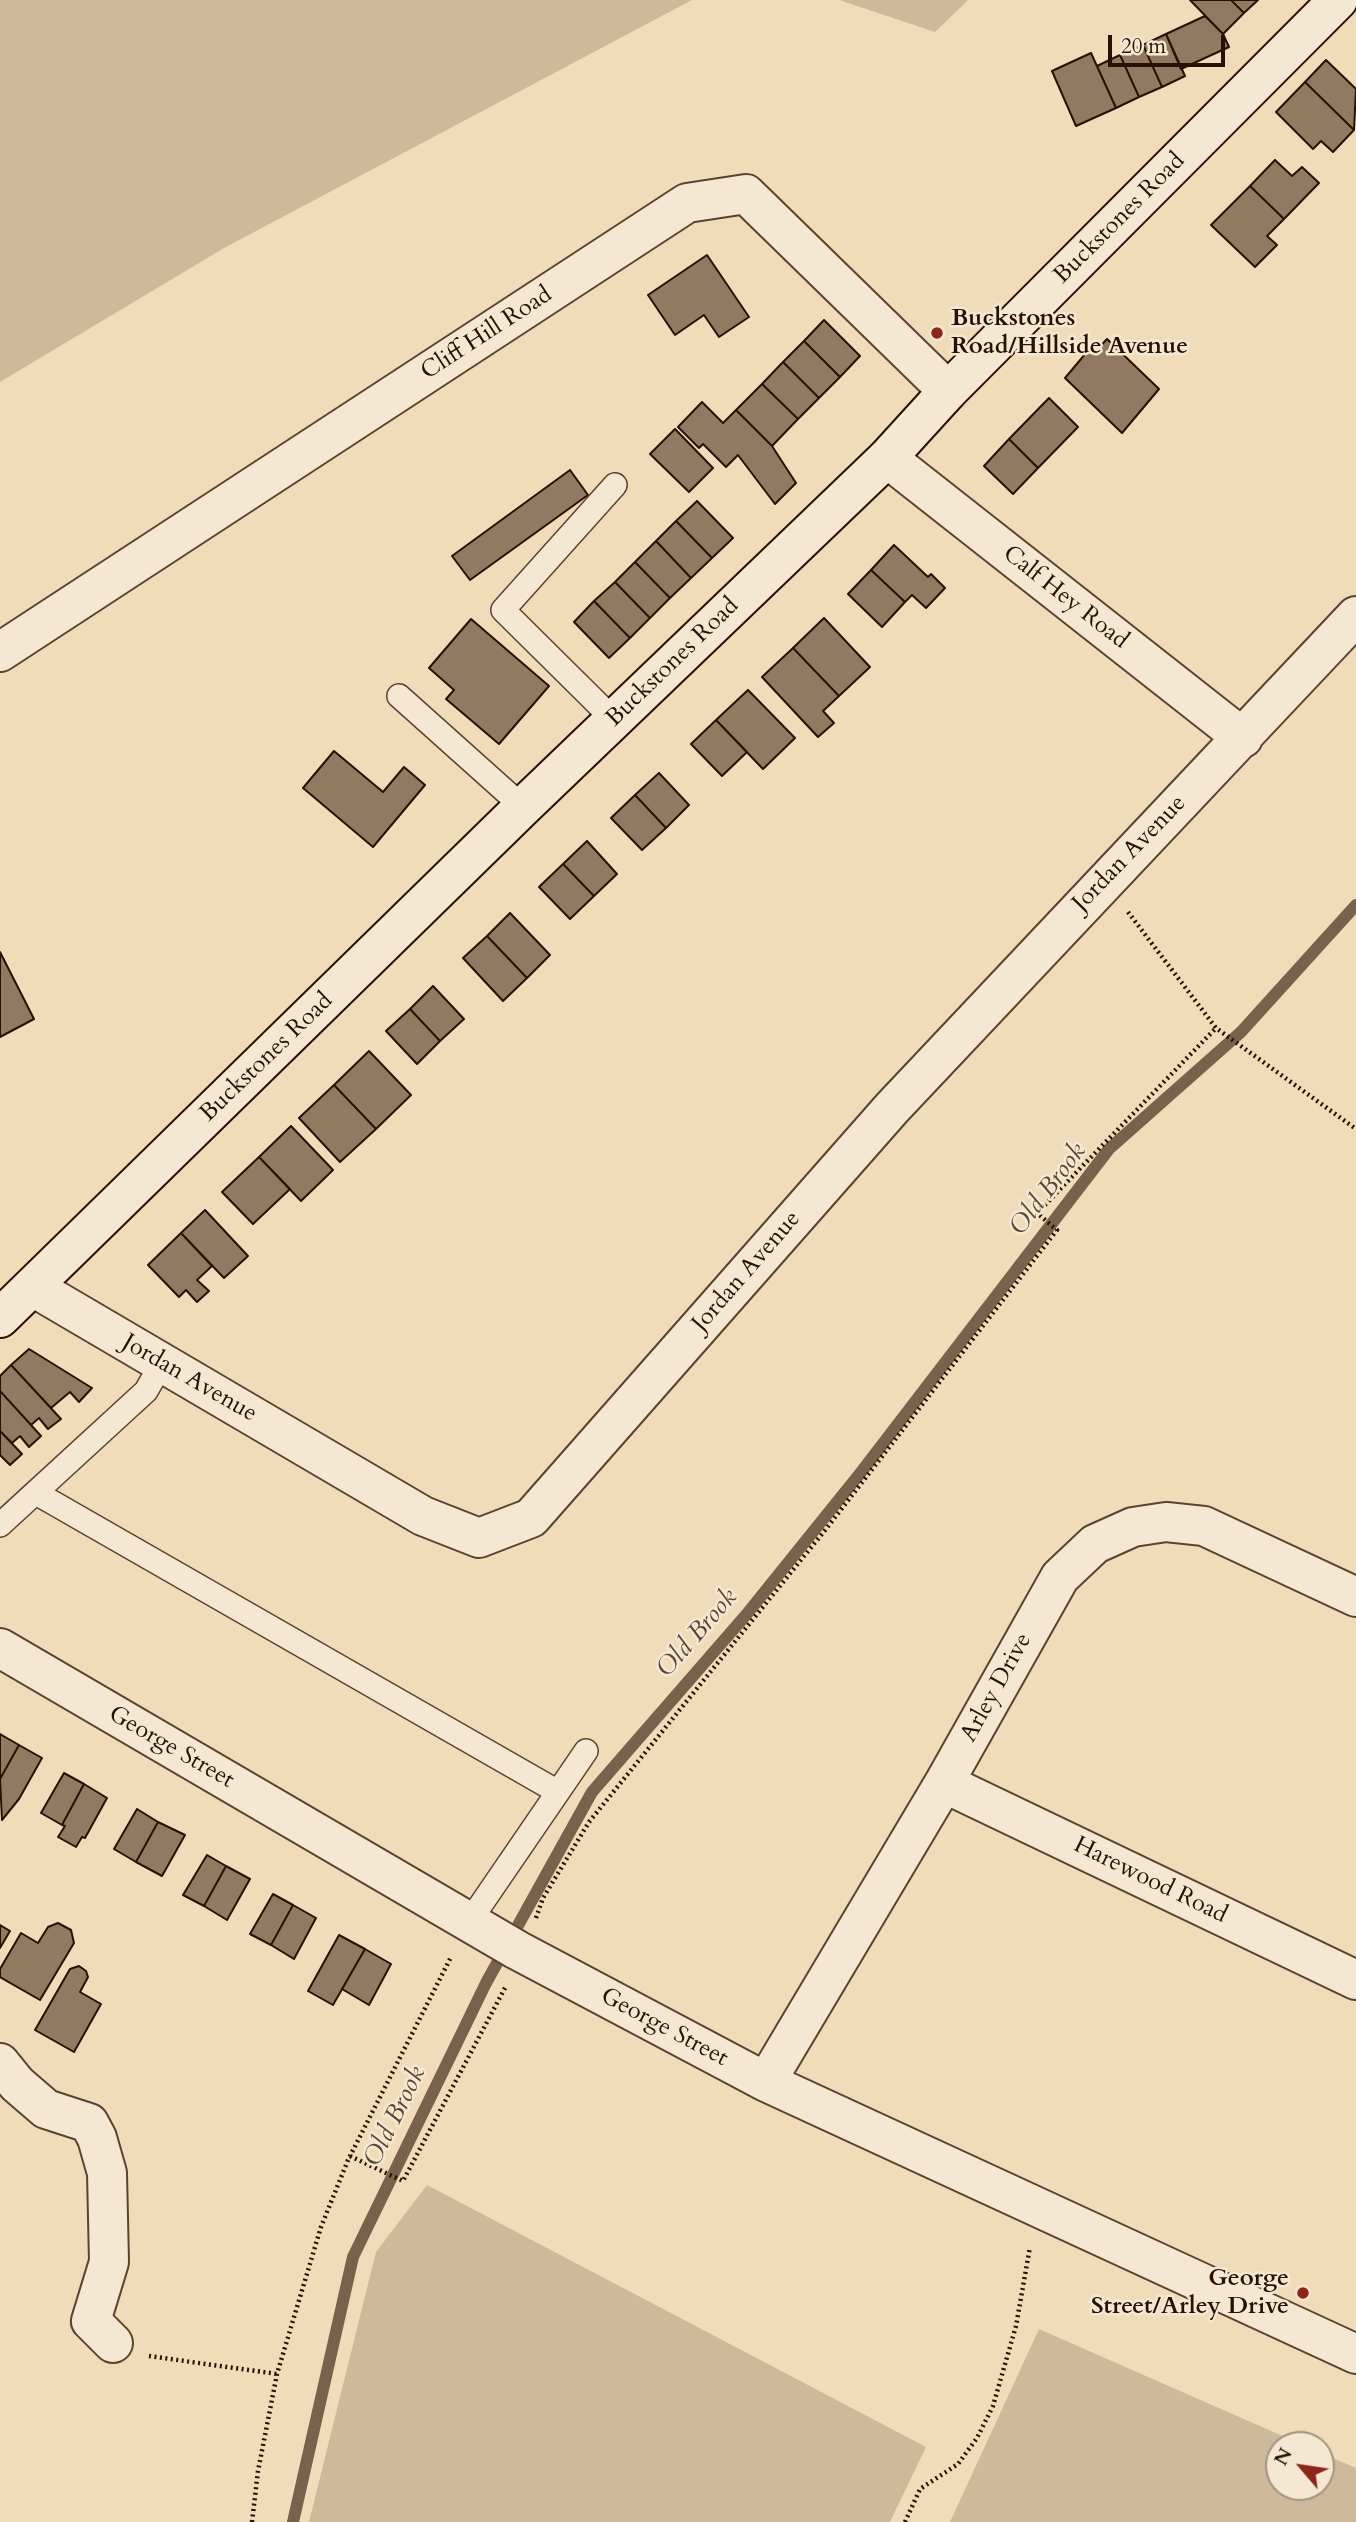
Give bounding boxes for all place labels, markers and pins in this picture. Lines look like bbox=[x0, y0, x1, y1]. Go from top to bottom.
place label: Buckstones Road/Hillside Avenue bbox=[951, 305, 1188, 361]
marker: Buckstones Road/Hillside Avenue bbox=[929, 325, 945, 341]
place label: George Street/Arley Drive bbox=[1091, 2265, 1289, 2321]
marker: George Street/Arley Drive bbox=[1295, 2285, 1311, 2301]

